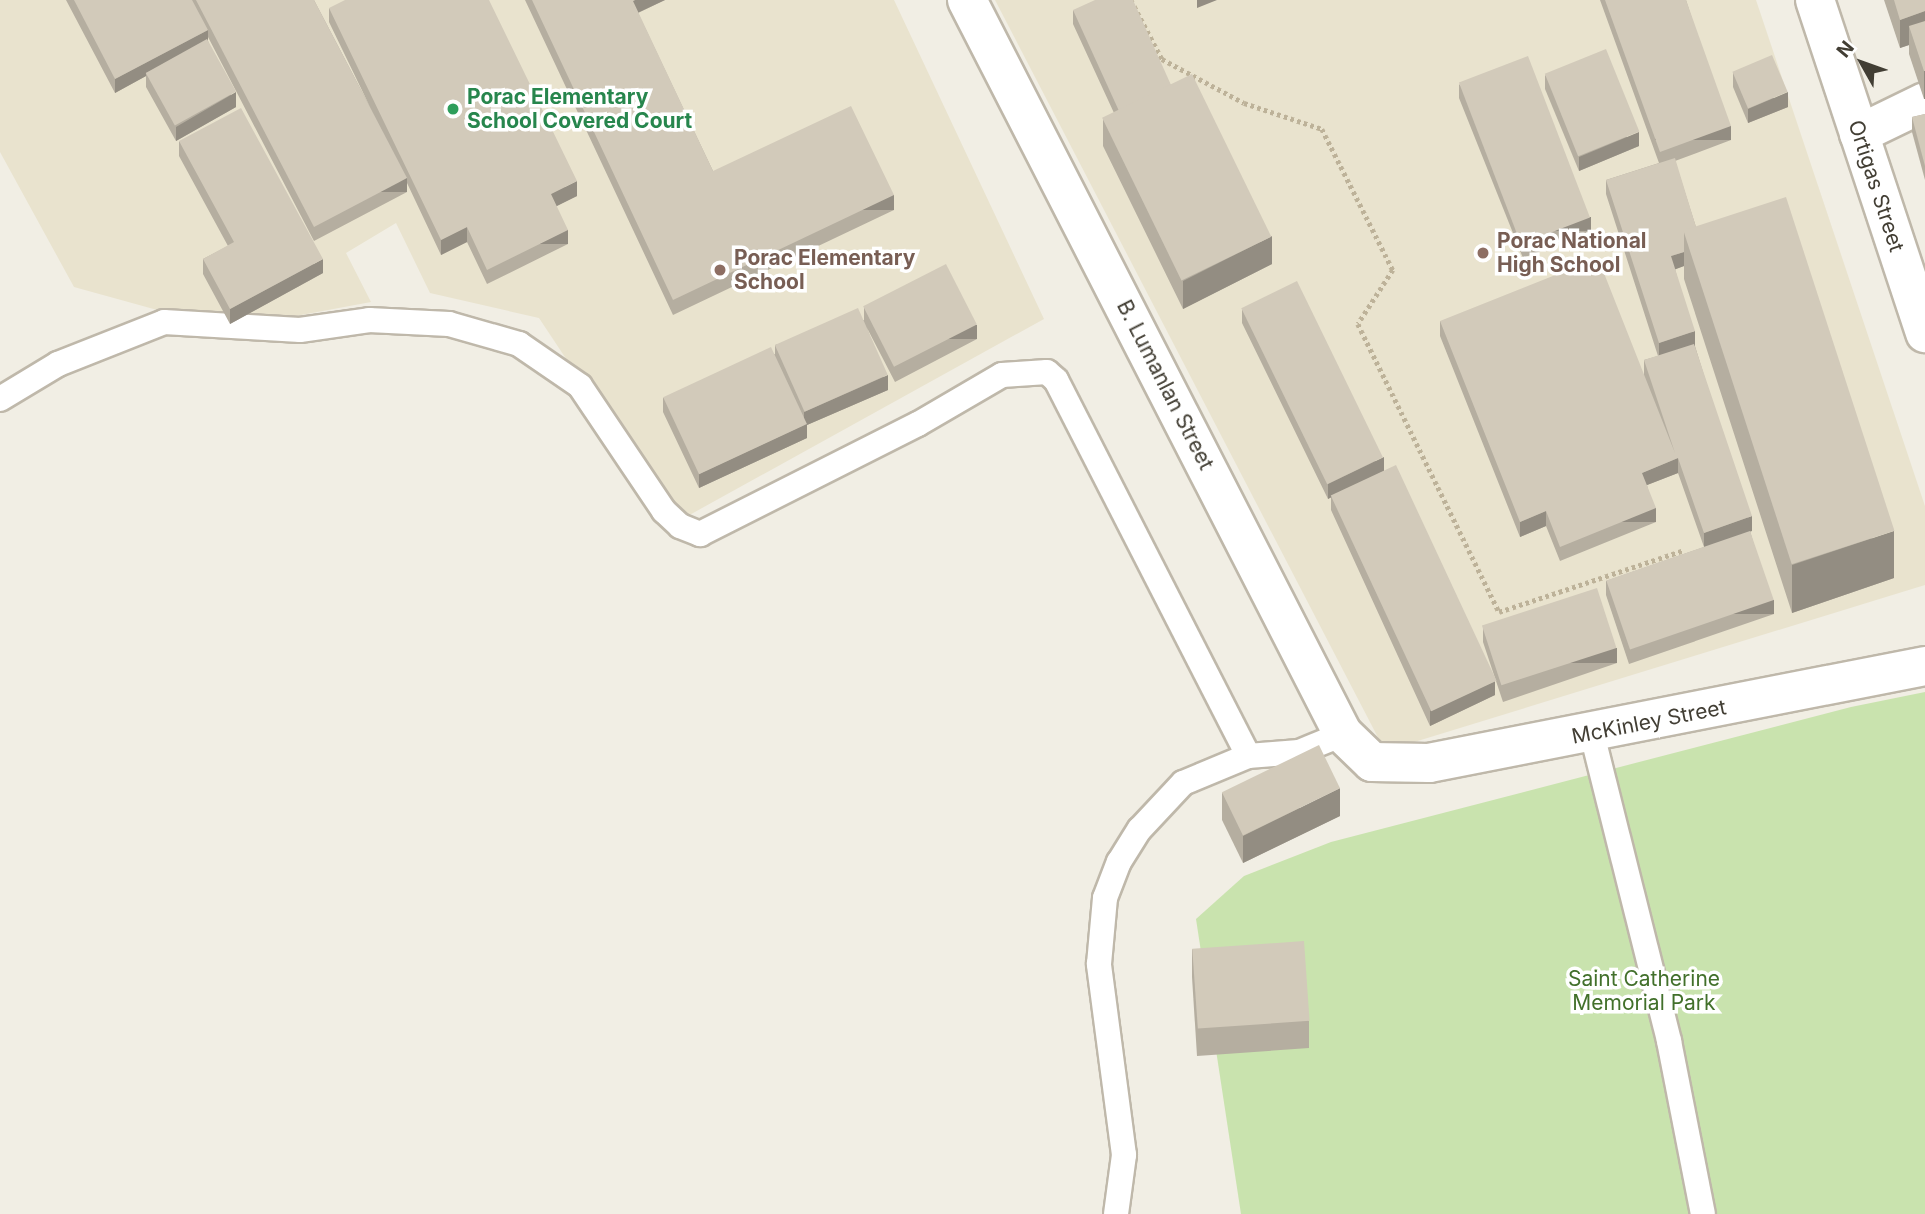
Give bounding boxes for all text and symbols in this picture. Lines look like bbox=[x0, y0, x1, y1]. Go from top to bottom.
north arrow bbox=[1827, 28, 1897, 98]
text: N bbox=[1832, 36, 1859, 62]
place label: Porac Elementary School Covered Court bbox=[467, 84, 692, 134]
marker: Porac Elementary School Covered Court bbox=[445, 101, 461, 117]
street label: Ortigas Street bbox=[1843, 117, 1909, 255]
place label: Porac National High School bbox=[1497, 228, 1647, 278]
place label: Porac Elementary School bbox=[734, 245, 915, 295]
marker: Porac National High School bbox=[1475, 245, 1491, 261]
marker: Porac Elementary School bbox=[712, 262, 728, 278]
street label: B. Lumanlan Street bbox=[1111, 296, 1219, 474]
street label: McKinley Street bbox=[1570, 695, 1728, 749]
park label: Saint Catherine Memorial Park bbox=[1568, 966, 1720, 1016]

